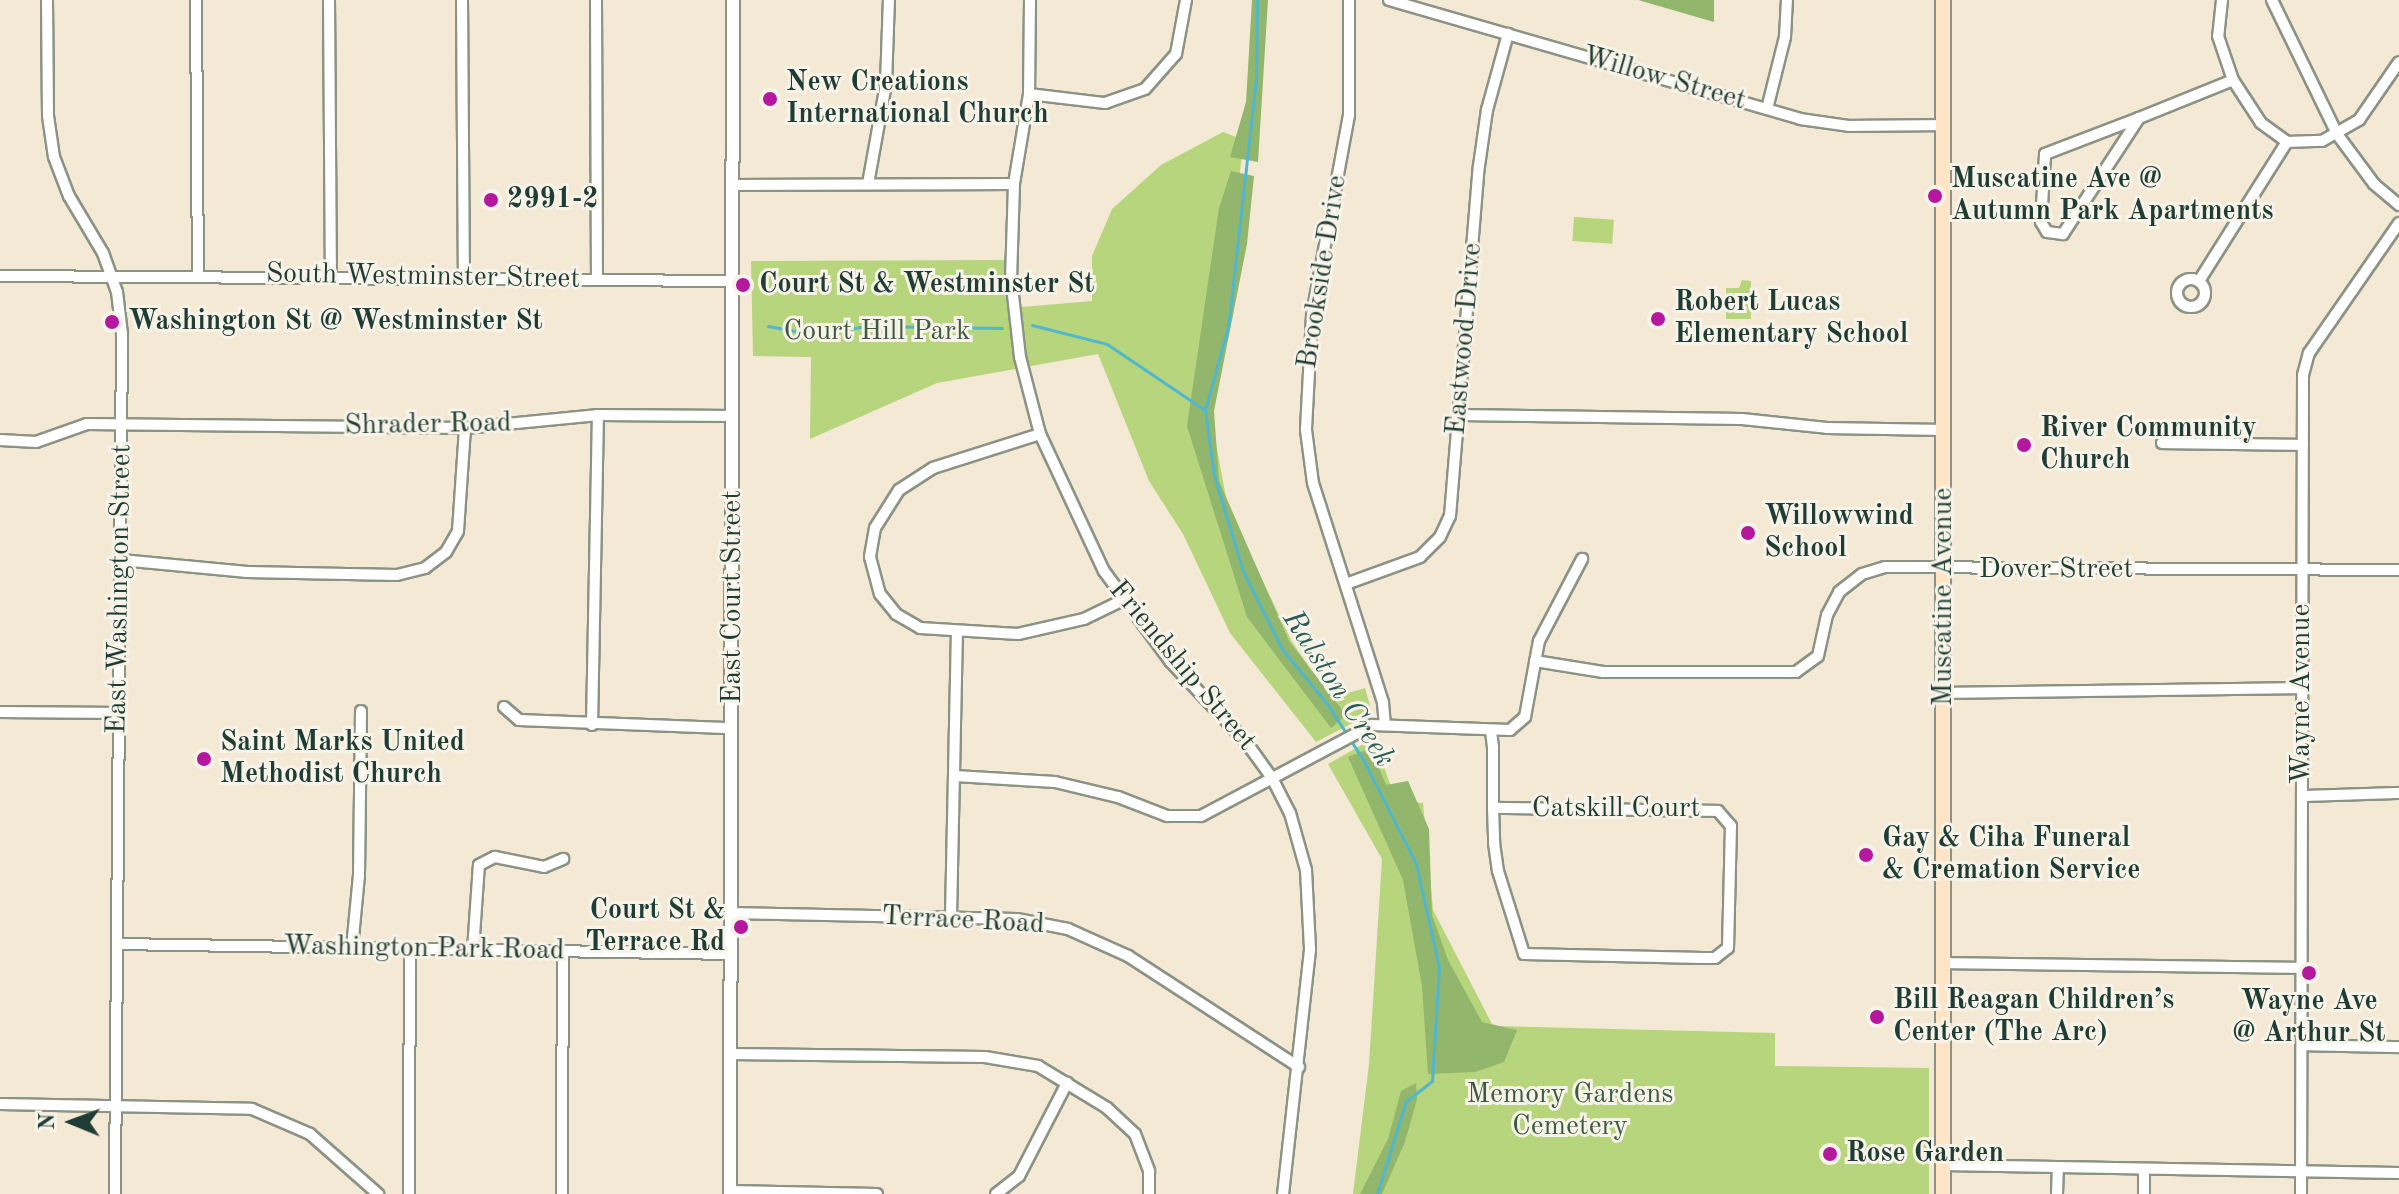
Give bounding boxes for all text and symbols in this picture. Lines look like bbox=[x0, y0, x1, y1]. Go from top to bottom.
street label: Willow Street bbox=[1578, 40, 1750, 118]
place label: New Creations International Church bbox=[786, 66, 1049, 132]
marker: New Creations International Church bbox=[761, 90, 779, 108]
place label: Muscatine Ave @ Autumn Park Apartments bbox=[1951, 163, 2274, 229]
street label: Brookside Drive bbox=[1291, 173, 1355, 371]
place label: 2991-2 bbox=[507, 183, 599, 217]
marker: Muscatine Ave @ Autumn Park Apartments bbox=[1926, 187, 1944, 205]
marker: 2991-2 bbox=[482, 191, 500, 209]
street label: Eastwood Drive bbox=[1440, 241, 1490, 437]
street label: South Westminster Street bbox=[266, 257, 580, 297]
place label: Court St & Westminster St bbox=[759, 268, 1095, 302]
marker: Court St & Westminster St bbox=[734, 276, 752, 294]
place label: Robert Lucas Elementary School bbox=[1674, 286, 1908, 352]
place label: Washington St @ Westminster St bbox=[128, 305, 543, 339]
marker: Robert Lucas Elementary School bbox=[1649, 310, 1667, 328]
marker: Washington St @ Westminster St bbox=[103, 313, 121, 331]
park label: Court Hill Park bbox=[784, 315, 970, 349]
street label: Shrader Road bbox=[344, 407, 512, 443]
place label: River Community Church bbox=[2040, 412, 2257, 478]
marker: River Community Church bbox=[2015, 436, 2033, 454]
street label: East Washington Street bbox=[101, 443, 139, 735]
street label: Muscatine Avenue bbox=[1927, 488, 1961, 706]
street label: East Court Street bbox=[716, 490, 750, 704]
place label: Willowwind School bbox=[1764, 500, 1914, 566]
marker: Willowwind School bbox=[1739, 524, 1757, 542]
street label: Dover Street bbox=[1979, 553, 2133, 587]
street label: Friendship Street bbox=[1101, 574, 1263, 758]
water label: Ralston Creek bbox=[1274, 604, 1402, 774]
street label: Wayne Avenue bbox=[2285, 604, 2319, 784]
place label: Saint Marks United Methodist Church bbox=[220, 726, 465, 792]
marker: Saint Marks United Methodist Church bbox=[195, 750, 213, 768]
street label: Catskill Court bbox=[1532, 792, 1700, 826]
place label: Gay & Ciha Funeral & Cremation Service bbox=[1882, 822, 2140, 888]
marker: Gay & Ciha Funeral & Cremation Service bbox=[1857, 846, 1875, 864]
place label: Court St & Terrace Rd bbox=[585, 894, 725, 960]
street label: Terrace Road bbox=[881, 900, 1045, 942]
marker: Court St & Terrace Rd bbox=[732, 918, 750, 936]
street label: Washington Park Road bbox=[283, 930, 565, 968]
marker: Wayne Ave @ Arthur St bbox=[2300, 964, 2318, 982]
place label: Bill Reagan Children’s Center (The Arc) bbox=[1893, 984, 2174, 1050]
place label: Wayne Ave @ Arthur St bbox=[2233, 985, 2385, 1051]
marker: Bill Reagan Children’s Center (The Arc) bbox=[1868, 1008, 1886, 1026]
park label: Memory Gardens Cemetery bbox=[1467, 1078, 1673, 1144]
north arrow bbox=[32, 1082, 112, 1162]
text: N bbox=[37, 1113, 59, 1130]
place label: Rose Garden bbox=[1846, 1137, 2004, 1171]
marker: Rose Garden bbox=[1821, 1145, 1839, 1163]

